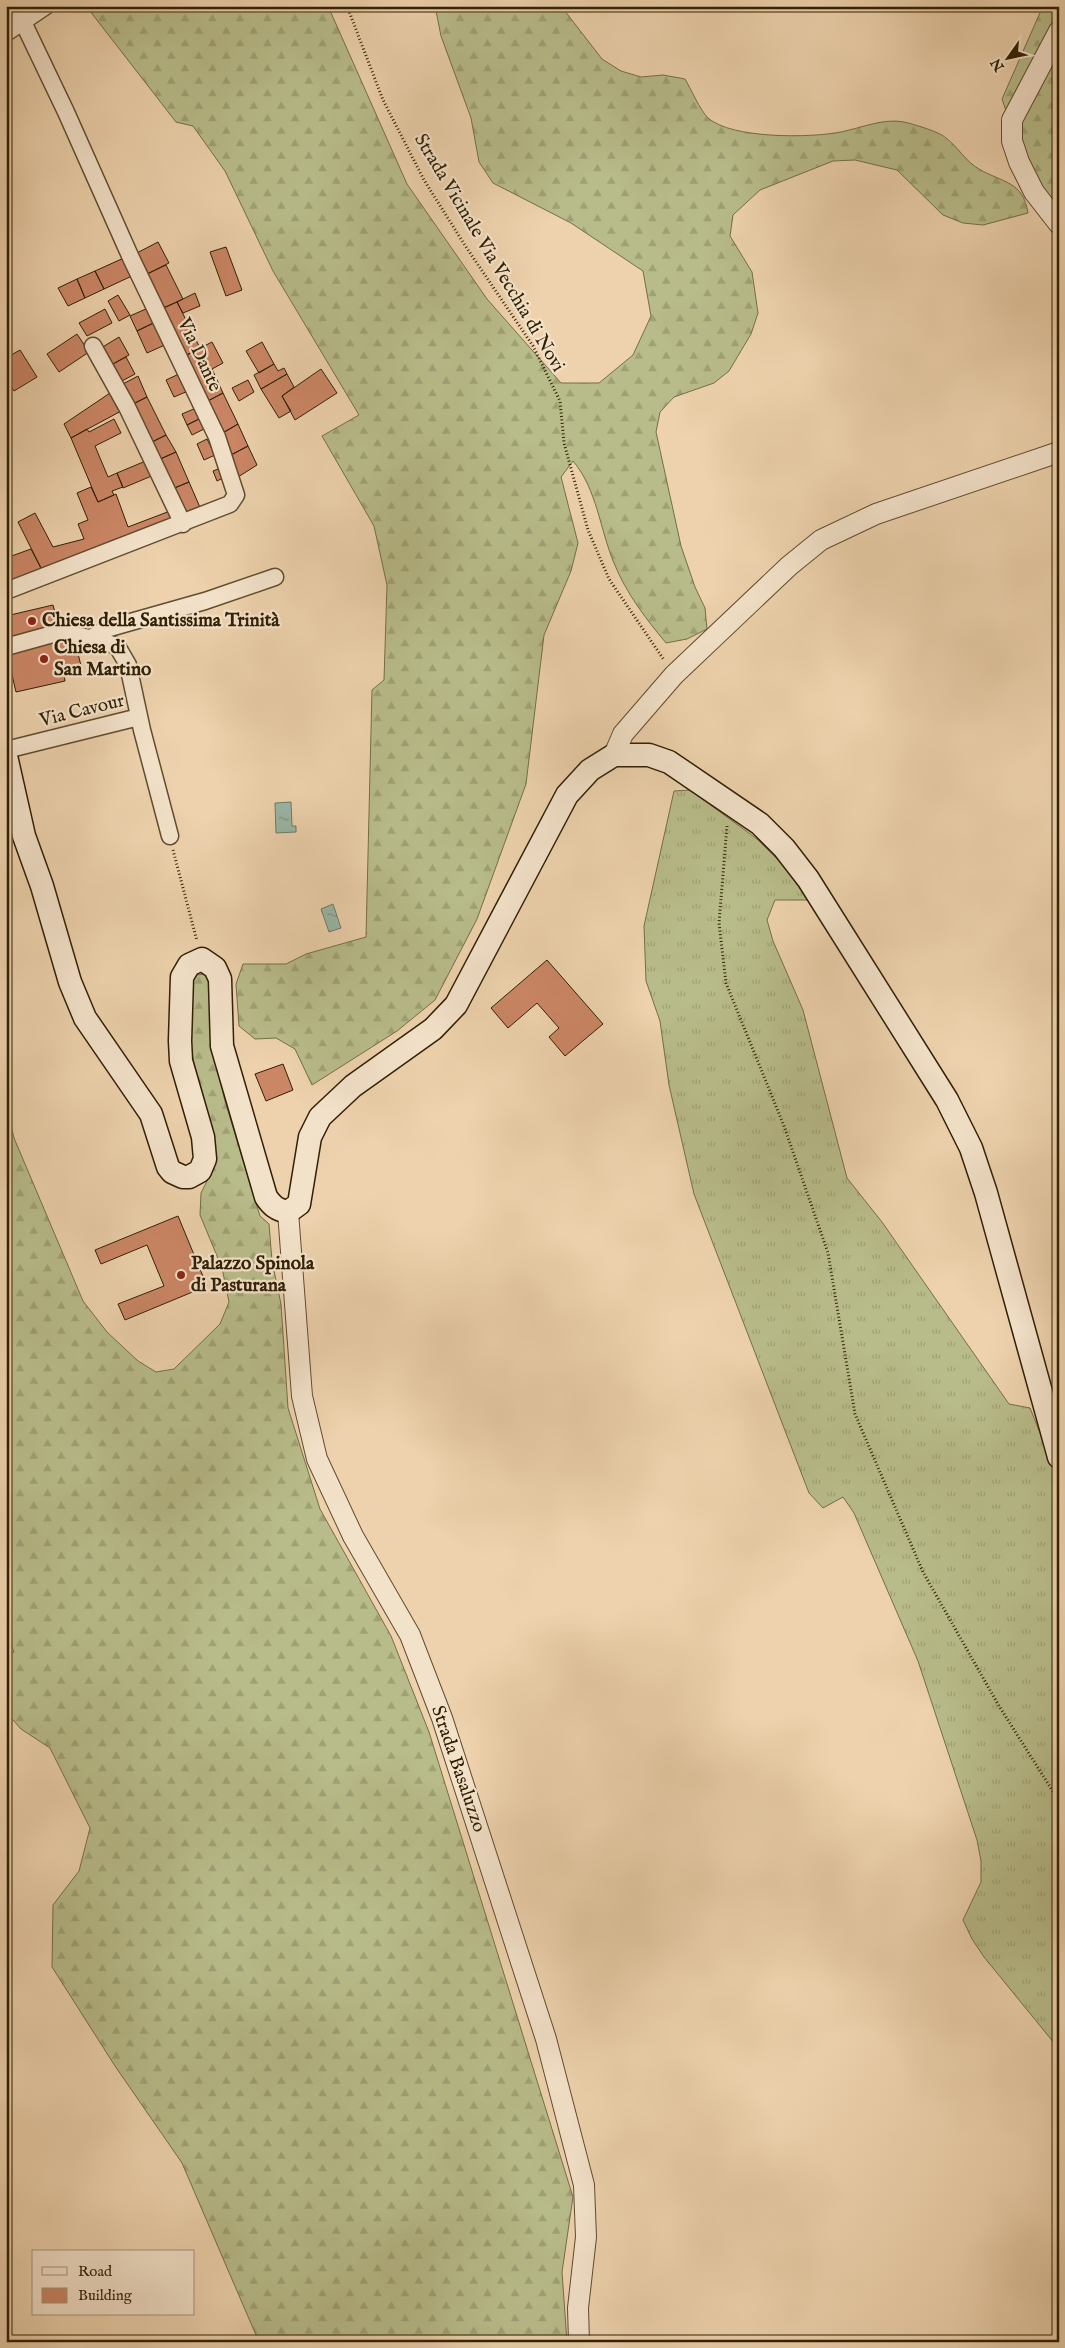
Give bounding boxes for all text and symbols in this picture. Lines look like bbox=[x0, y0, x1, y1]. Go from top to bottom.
north arrow bbox=[982, 32, 1032, 82]
text: N bbox=[987, 55, 1009, 75]
street label: Strada Vicinale Via Vecchia di Novi bbox=[408, 130, 570, 376]
street label: Via Dante bbox=[171, 313, 227, 396]
place label: Chiesa della Santissima Trinità bbox=[42, 609, 280, 633]
marker: Chiesa della Santissima Trinità bbox=[26, 615, 38, 627]
place label: Chiesa di San Martino bbox=[54, 636, 151, 682]
marker: Chiesa di San Martino bbox=[38, 653, 50, 665]
street label: Via Cavour bbox=[36, 689, 127, 733]
place label: Palazzo Spinola di Pasturana bbox=[191, 1252, 315, 1298]
marker: Palazzo Spinola di Pasturana bbox=[175, 1269, 187, 1281]
street label: Strada Basaluzzo bbox=[425, 1702, 491, 1836]
legend bbox=[32, 2250, 195, 2316]
text: Road bbox=[78, 2262, 113, 2281]
text: Building bbox=[78, 2286, 133, 2305]

